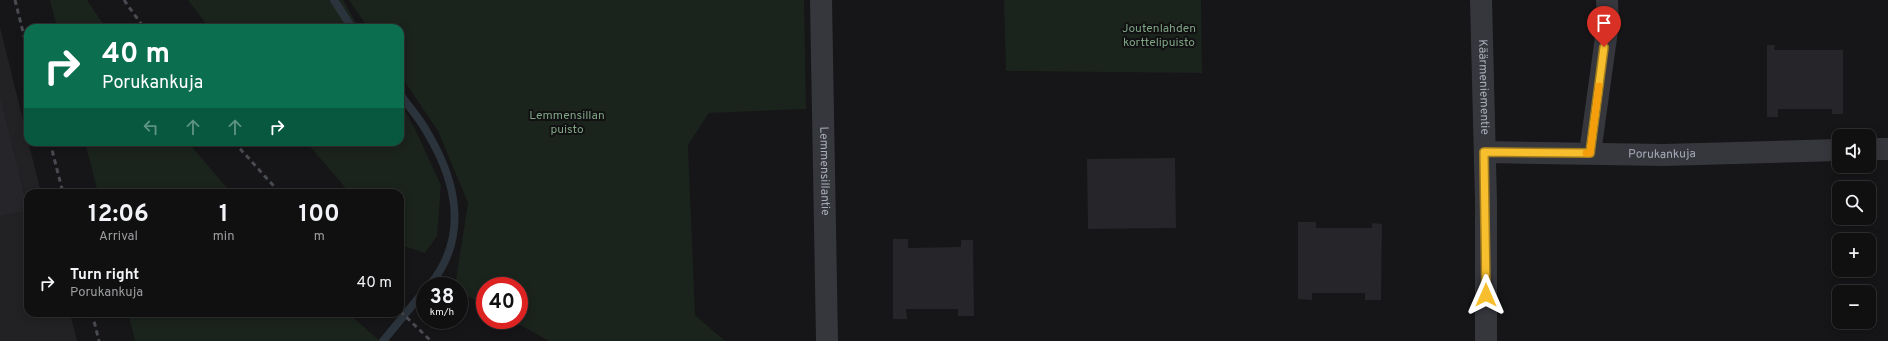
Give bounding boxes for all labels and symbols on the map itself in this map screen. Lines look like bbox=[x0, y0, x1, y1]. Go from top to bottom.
pin bbox=[1587, 6, 1621, 47]
park label: Joutenlahden korttelipuisto bbox=[1122, 21, 1196, 51]
street label: Käärmeniementie bbox=[1474, 39, 1492, 135]
park label: Lemmensillan puisto bbox=[529, 108, 605, 138]
street label: Lemmensillantie bbox=[815, 126, 833, 216]
street label: Porukankuja bbox=[1628, 146, 1696, 163]
position arrow bbox=[1465, 274, 1507, 316]
speed limit sign: 40 bbox=[476, 277, 528, 329]

